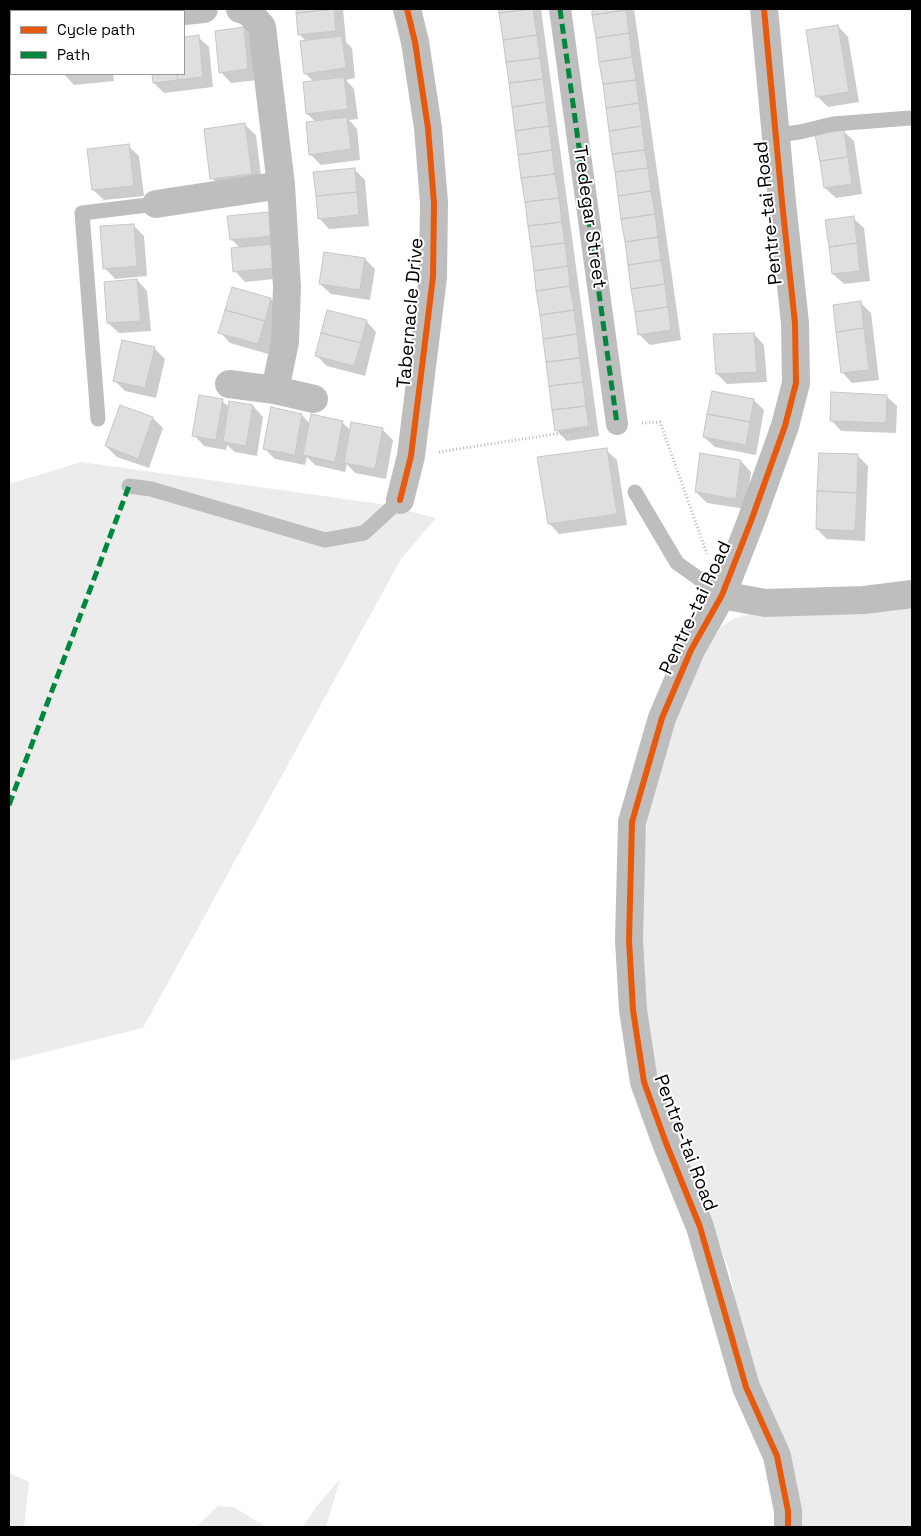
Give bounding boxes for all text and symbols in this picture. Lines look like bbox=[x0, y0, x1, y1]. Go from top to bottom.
legend bbox=[10, 10, 185, 75]
text: Cycle path bbox=[57, 20, 135, 39]
text: Path bbox=[57, 45, 90, 64]
street label: Pentre-tai Road bbox=[750, 140, 788, 286]
street label: Tredegar Street bbox=[568, 144, 610, 290]
street label: Tabernacle Drive bbox=[393, 237, 429, 389]
street label: Pentre-tai Road bbox=[655, 538, 737, 678]
street label: Pentre-tai Road bbox=[648, 1071, 722, 1215]

